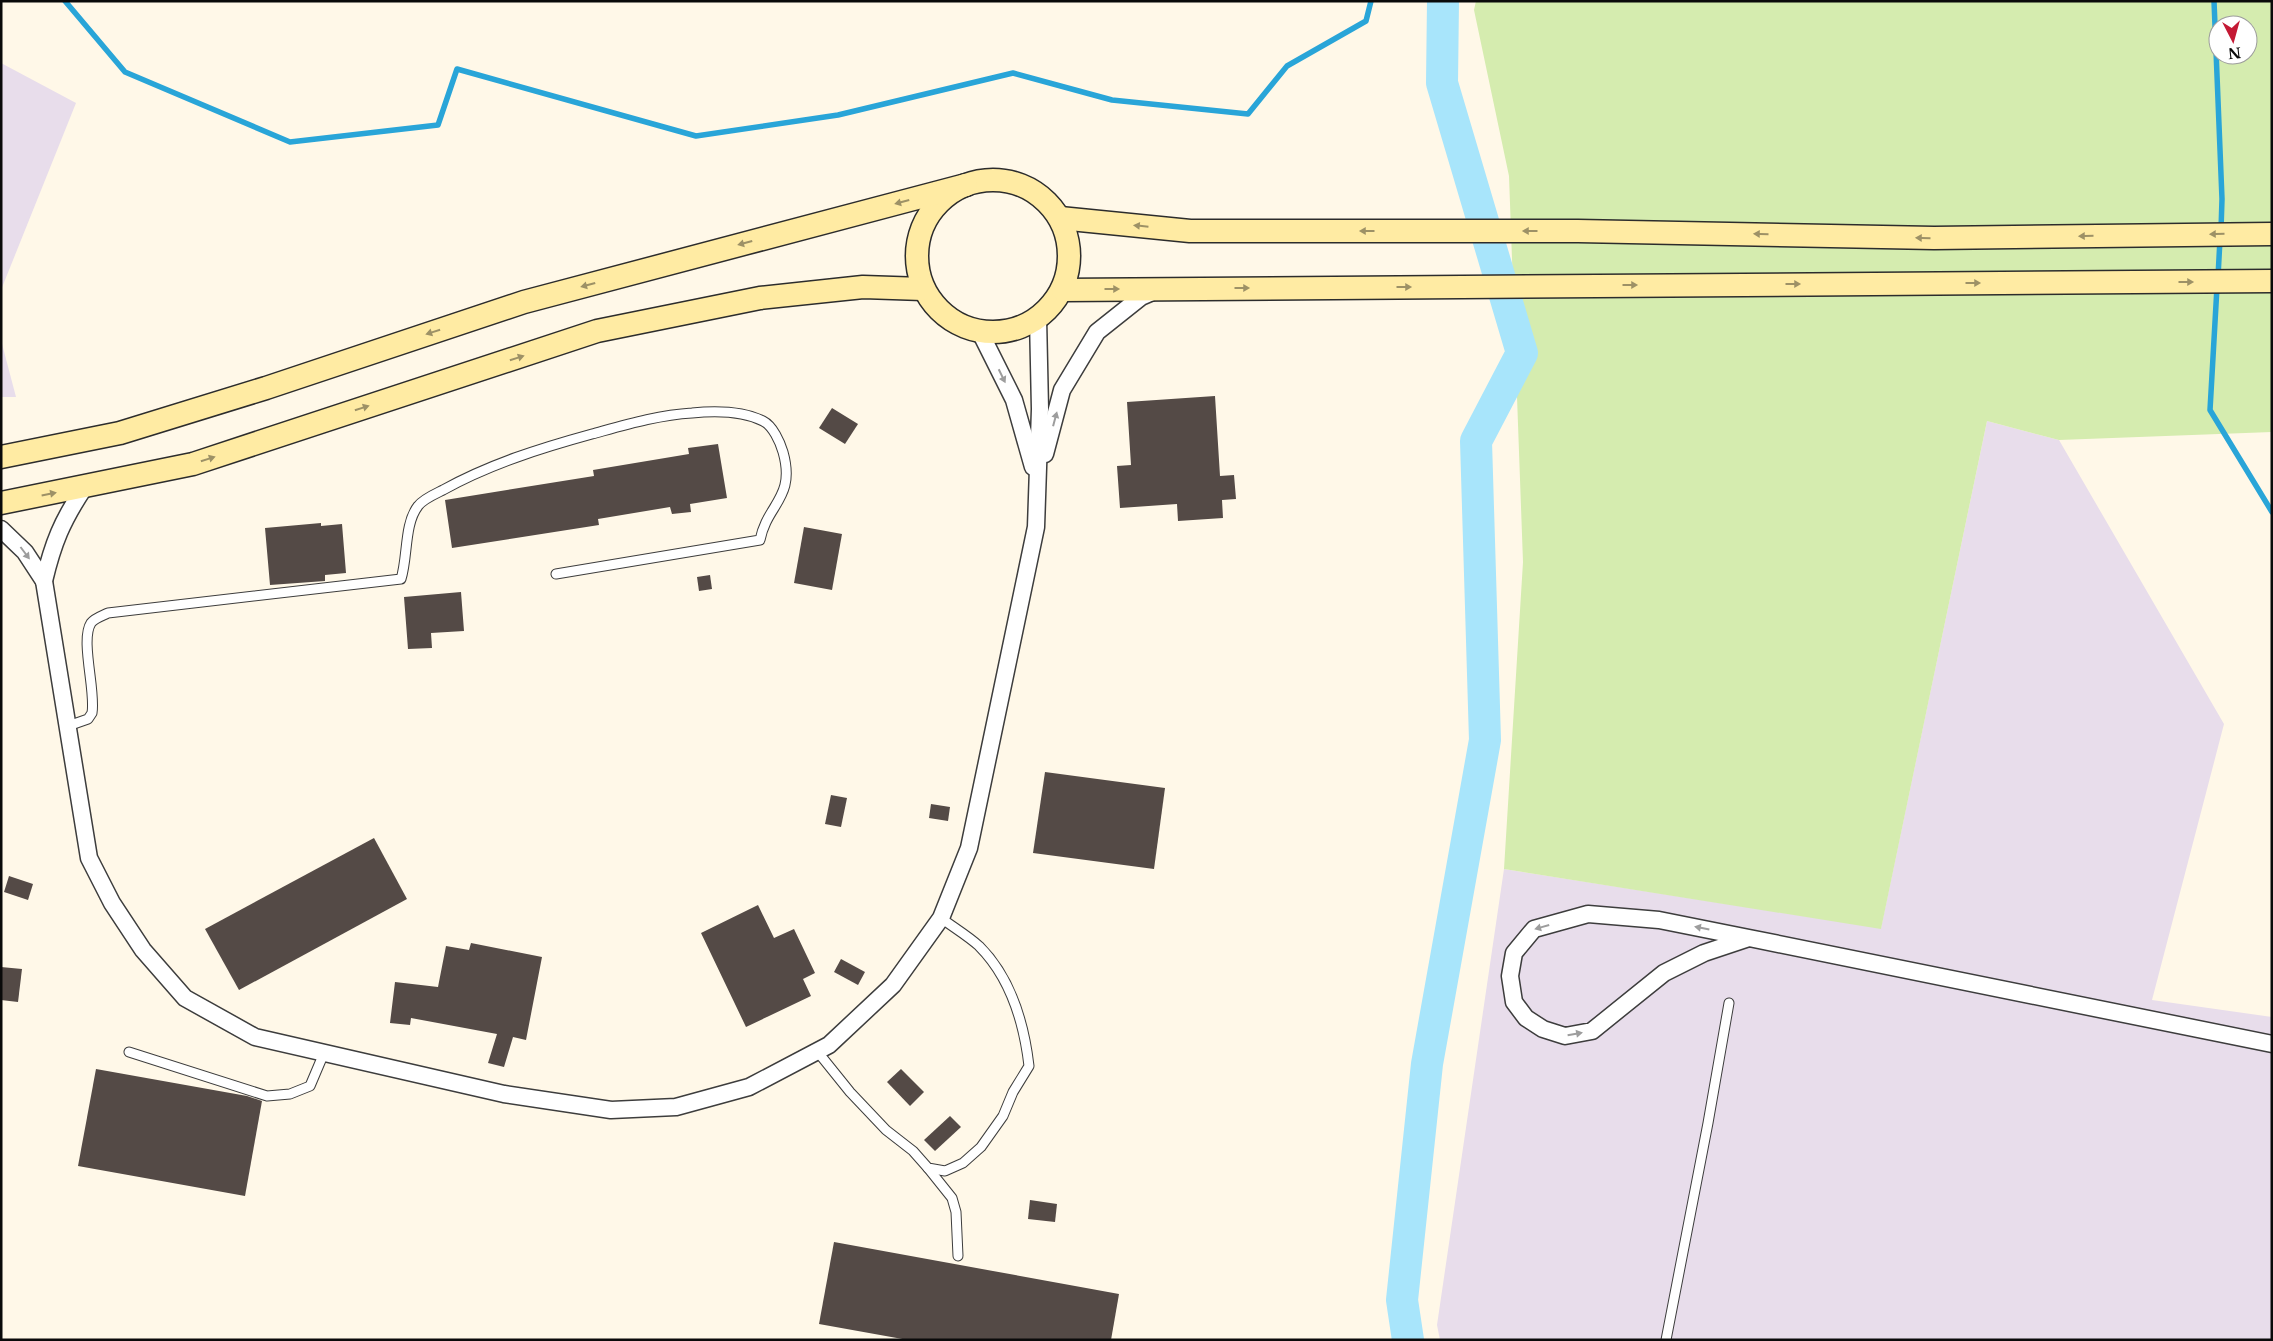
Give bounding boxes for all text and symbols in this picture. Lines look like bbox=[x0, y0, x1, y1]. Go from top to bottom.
north arrow bbox=[2208, 15, 2258, 65]
text: N bbox=[2227, 43, 2242, 63]
one-way arrow bbox=[895, 198, 910, 206]
one-way arrow bbox=[1133, 222, 1149, 230]
one-way arrow bbox=[1359, 227, 1375, 235]
one-way arrow bbox=[1521, 227, 1537, 235]
one-way arrow bbox=[1753, 230, 1769, 238]
one-way arrow bbox=[2209, 230, 2225, 238]
one-way arrow bbox=[2078, 232, 2094, 240]
one-way arrow bbox=[1915, 233, 1931, 241]
one-way arrow bbox=[738, 240, 753, 248]
one-way arrow bbox=[2178, 278, 2194, 286]
one-way arrow bbox=[1965, 279, 1981, 287]
one-way arrow bbox=[1785, 280, 1801, 288]
one-way arrow bbox=[580, 281, 596, 289]
one-way arrow bbox=[1623, 281, 1639, 289]
one-way arrow bbox=[1396, 283, 1412, 291]
one-way arrow bbox=[1234, 284, 1250, 292]
one-way arrow bbox=[1104, 285, 1120, 293]
one-way arrow bbox=[425, 329, 440, 337]
one-way arrow bbox=[509, 354, 524, 361]
one-way arrow bbox=[998, 368, 1007, 383]
one-way arrow bbox=[355, 404, 370, 412]
one-way arrow bbox=[1051, 412, 1059, 427]
one-way arrow bbox=[200, 455, 215, 462]
one-way arrow bbox=[42, 490, 58, 498]
one-way arrow bbox=[20, 546, 30, 560]
one-way arrow bbox=[1534, 923, 1550, 931]
one-way arrow bbox=[1693, 924, 1709, 932]
one-way arrow bbox=[1567, 1030, 1583, 1038]

